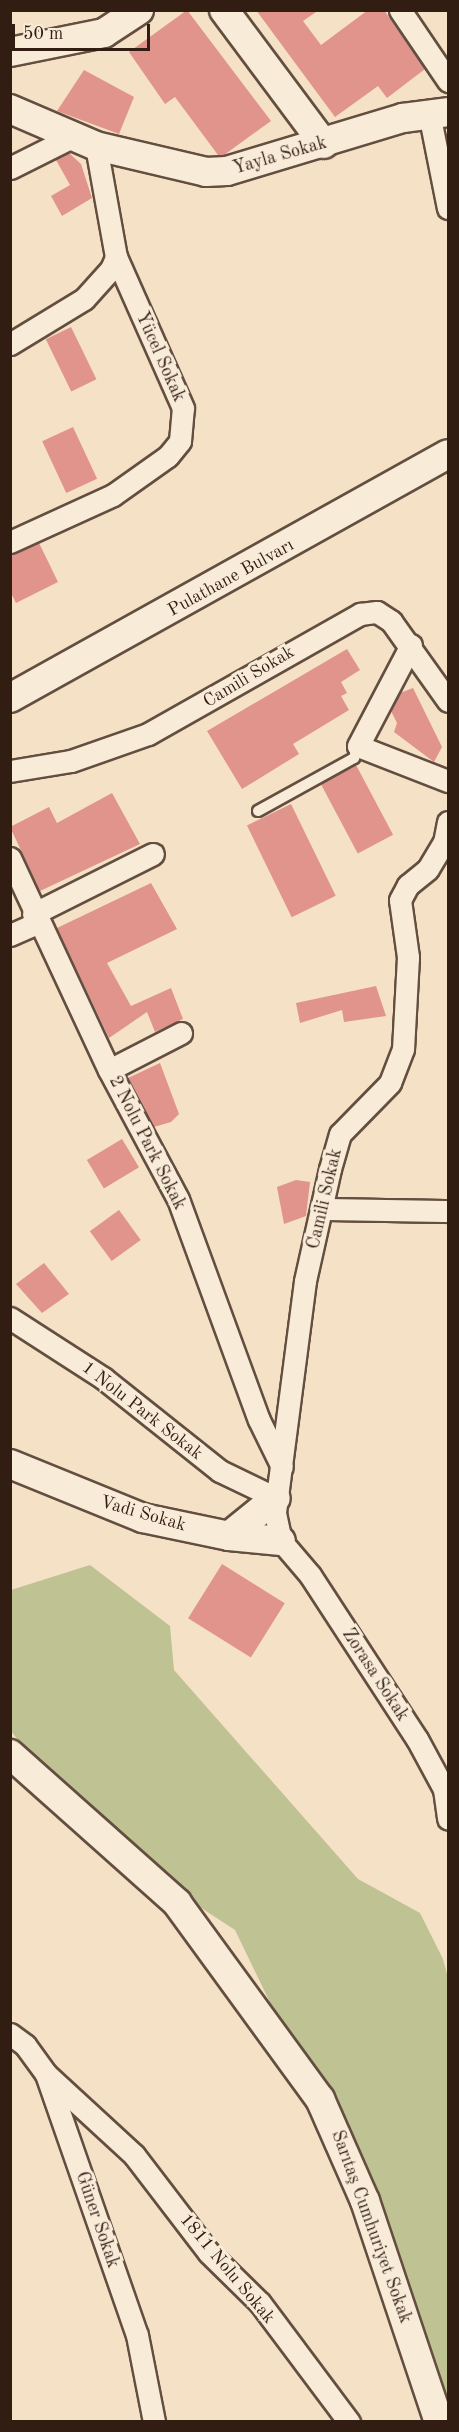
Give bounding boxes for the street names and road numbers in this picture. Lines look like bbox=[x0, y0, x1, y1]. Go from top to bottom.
street label: Yayla Sokak bbox=[231, 132, 329, 180]
street label: Yücel Sokak bbox=[131, 309, 189, 405]
street label: Pulathane Bulvarı bbox=[164, 534, 298, 622]
street label: Camili Sokak bbox=[199, 641, 299, 713]
street label: 2 Nolu Park Sokak bbox=[104, 1072, 190, 1214]
street label: Camili Sokak bbox=[303, 1147, 347, 1251]
street label: 1 Nolu Park Sokak bbox=[77, 1357, 207, 1465]
street label: Vadi Sokak bbox=[98, 1491, 188, 1537]
street label: Zorasa Sokak bbox=[337, 1625, 413, 1725]
street label: Sarıtaş Cumhuriyet Sokak bbox=[326, 2127, 416, 2327]
street label: Güner Sokak bbox=[70, 2169, 124, 2271]
street label: 1811 Nolu Sokak bbox=[175, 2210, 279, 2328]

